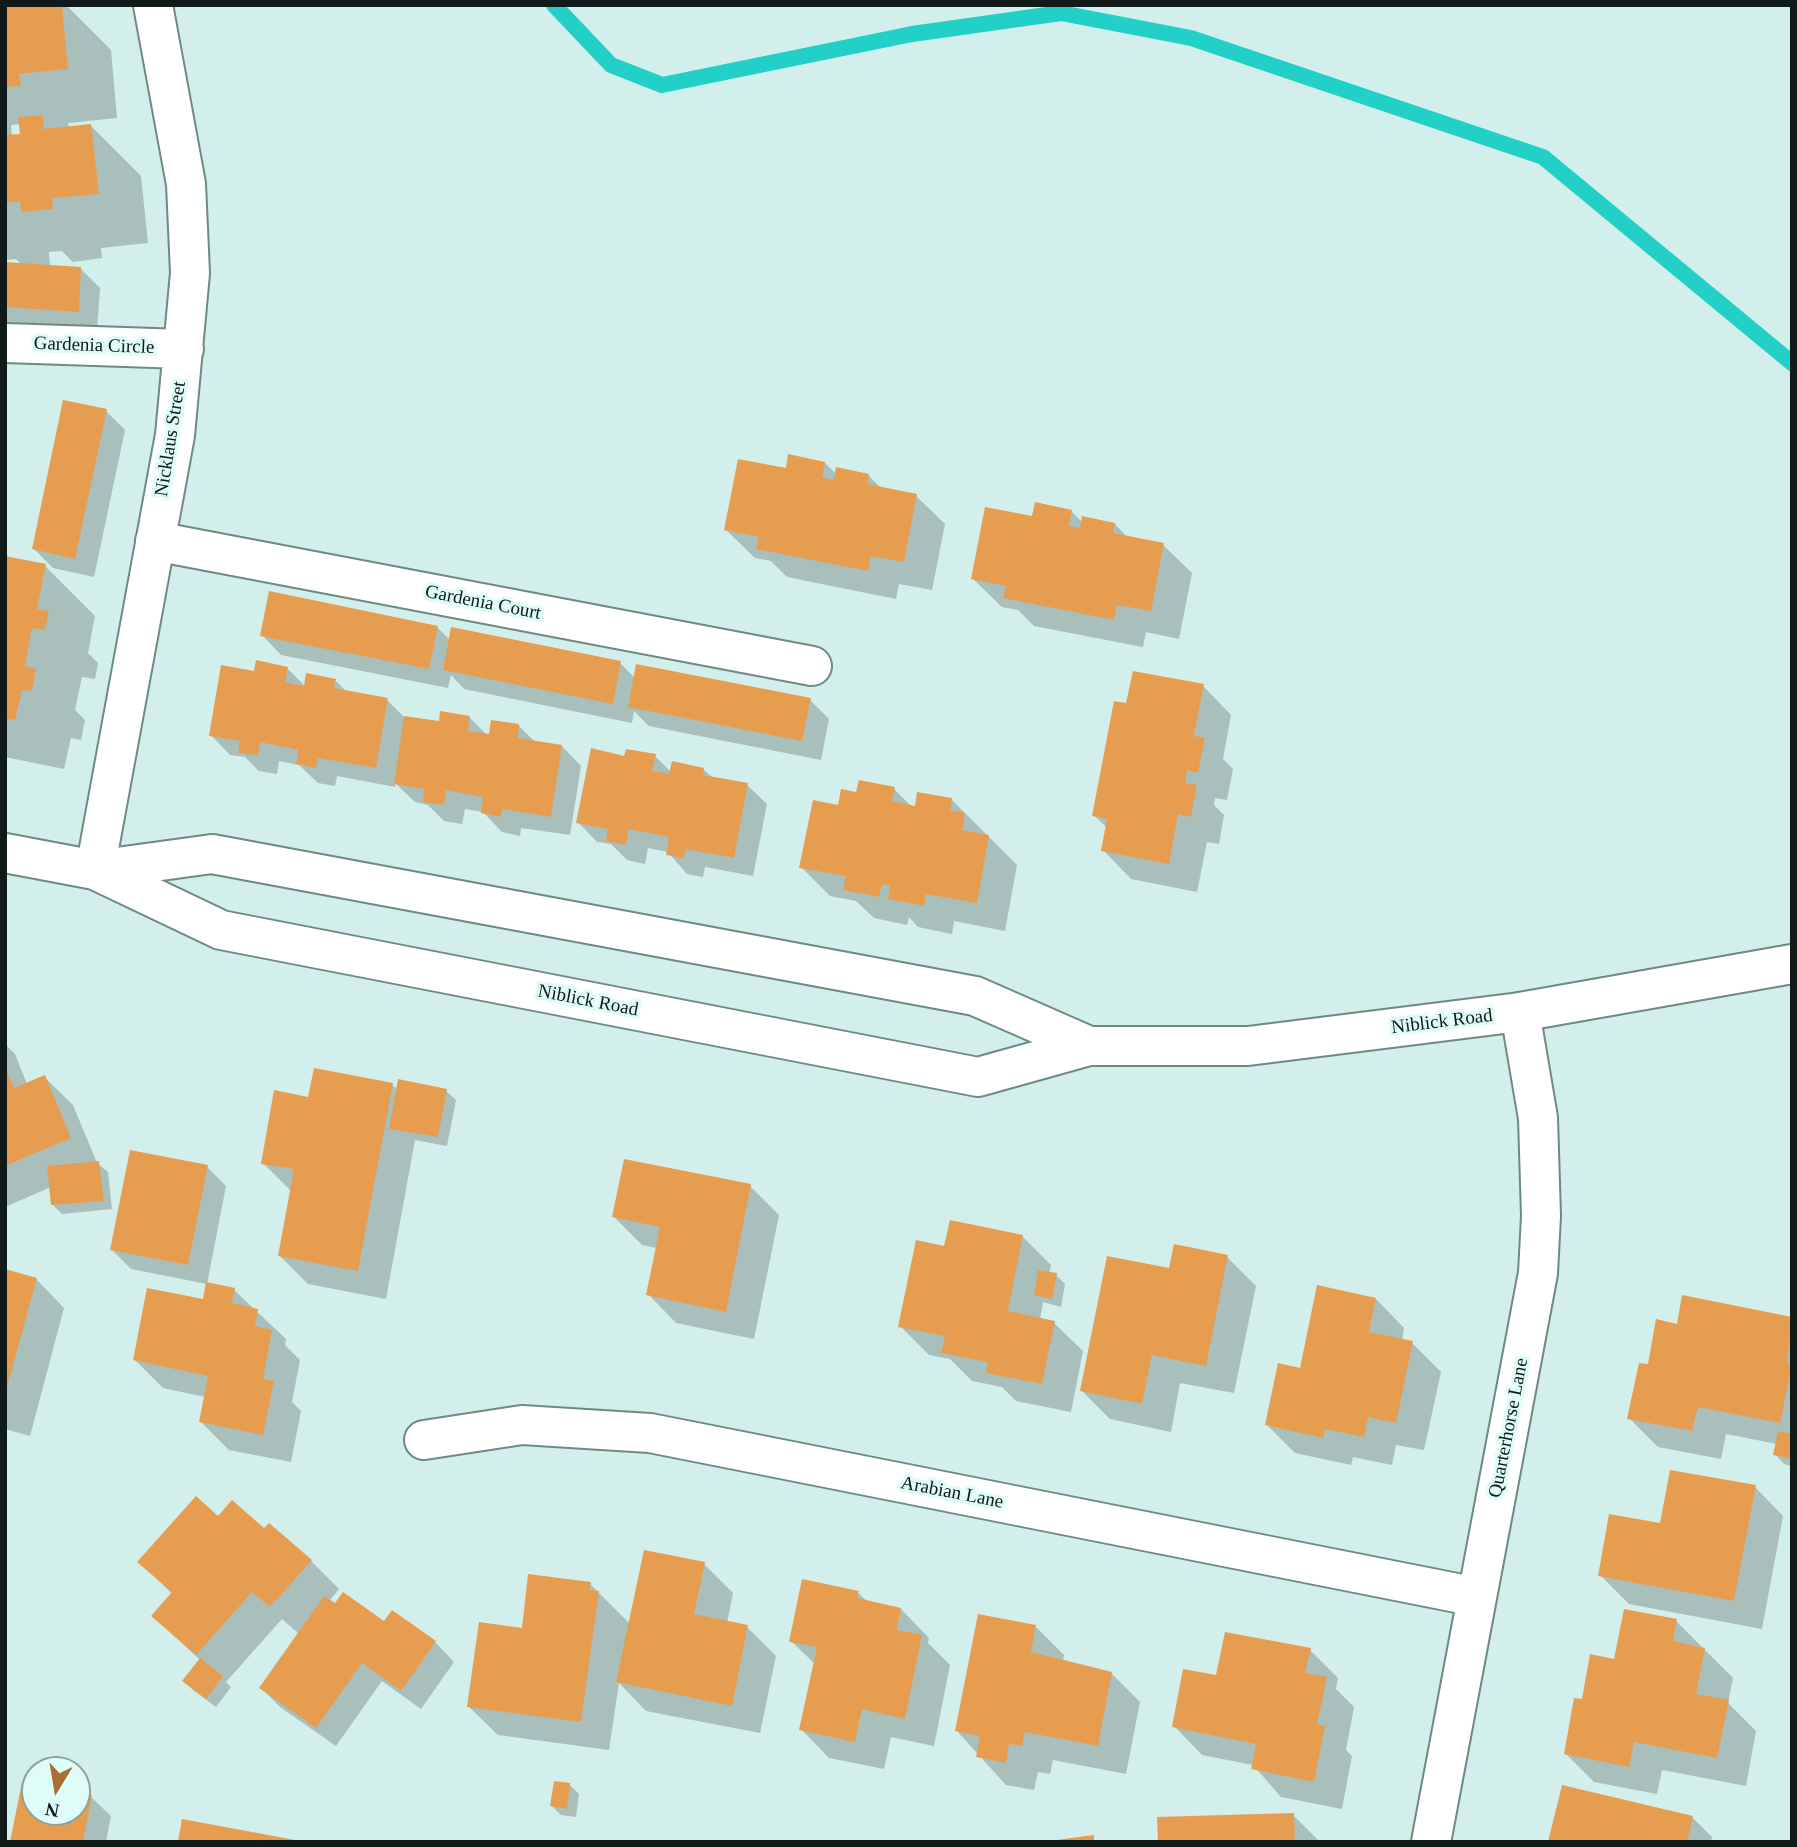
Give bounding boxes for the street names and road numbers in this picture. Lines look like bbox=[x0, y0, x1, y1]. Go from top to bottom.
street label: Gardenia Circle bbox=[33, 332, 155, 360]
street label: Nicklaus Street bbox=[151, 380, 191, 498]
street label: Gardenia Court bbox=[423, 581, 543, 625]
street label: Niblick Road bbox=[536, 980, 640, 1022]
street label: Niblick Road bbox=[1390, 1004, 1494, 1040]
street label: Quarterhorse Lane bbox=[1484, 1356, 1534, 1500]
street label: Arabian Lane bbox=[899, 1472, 1005, 1514]

